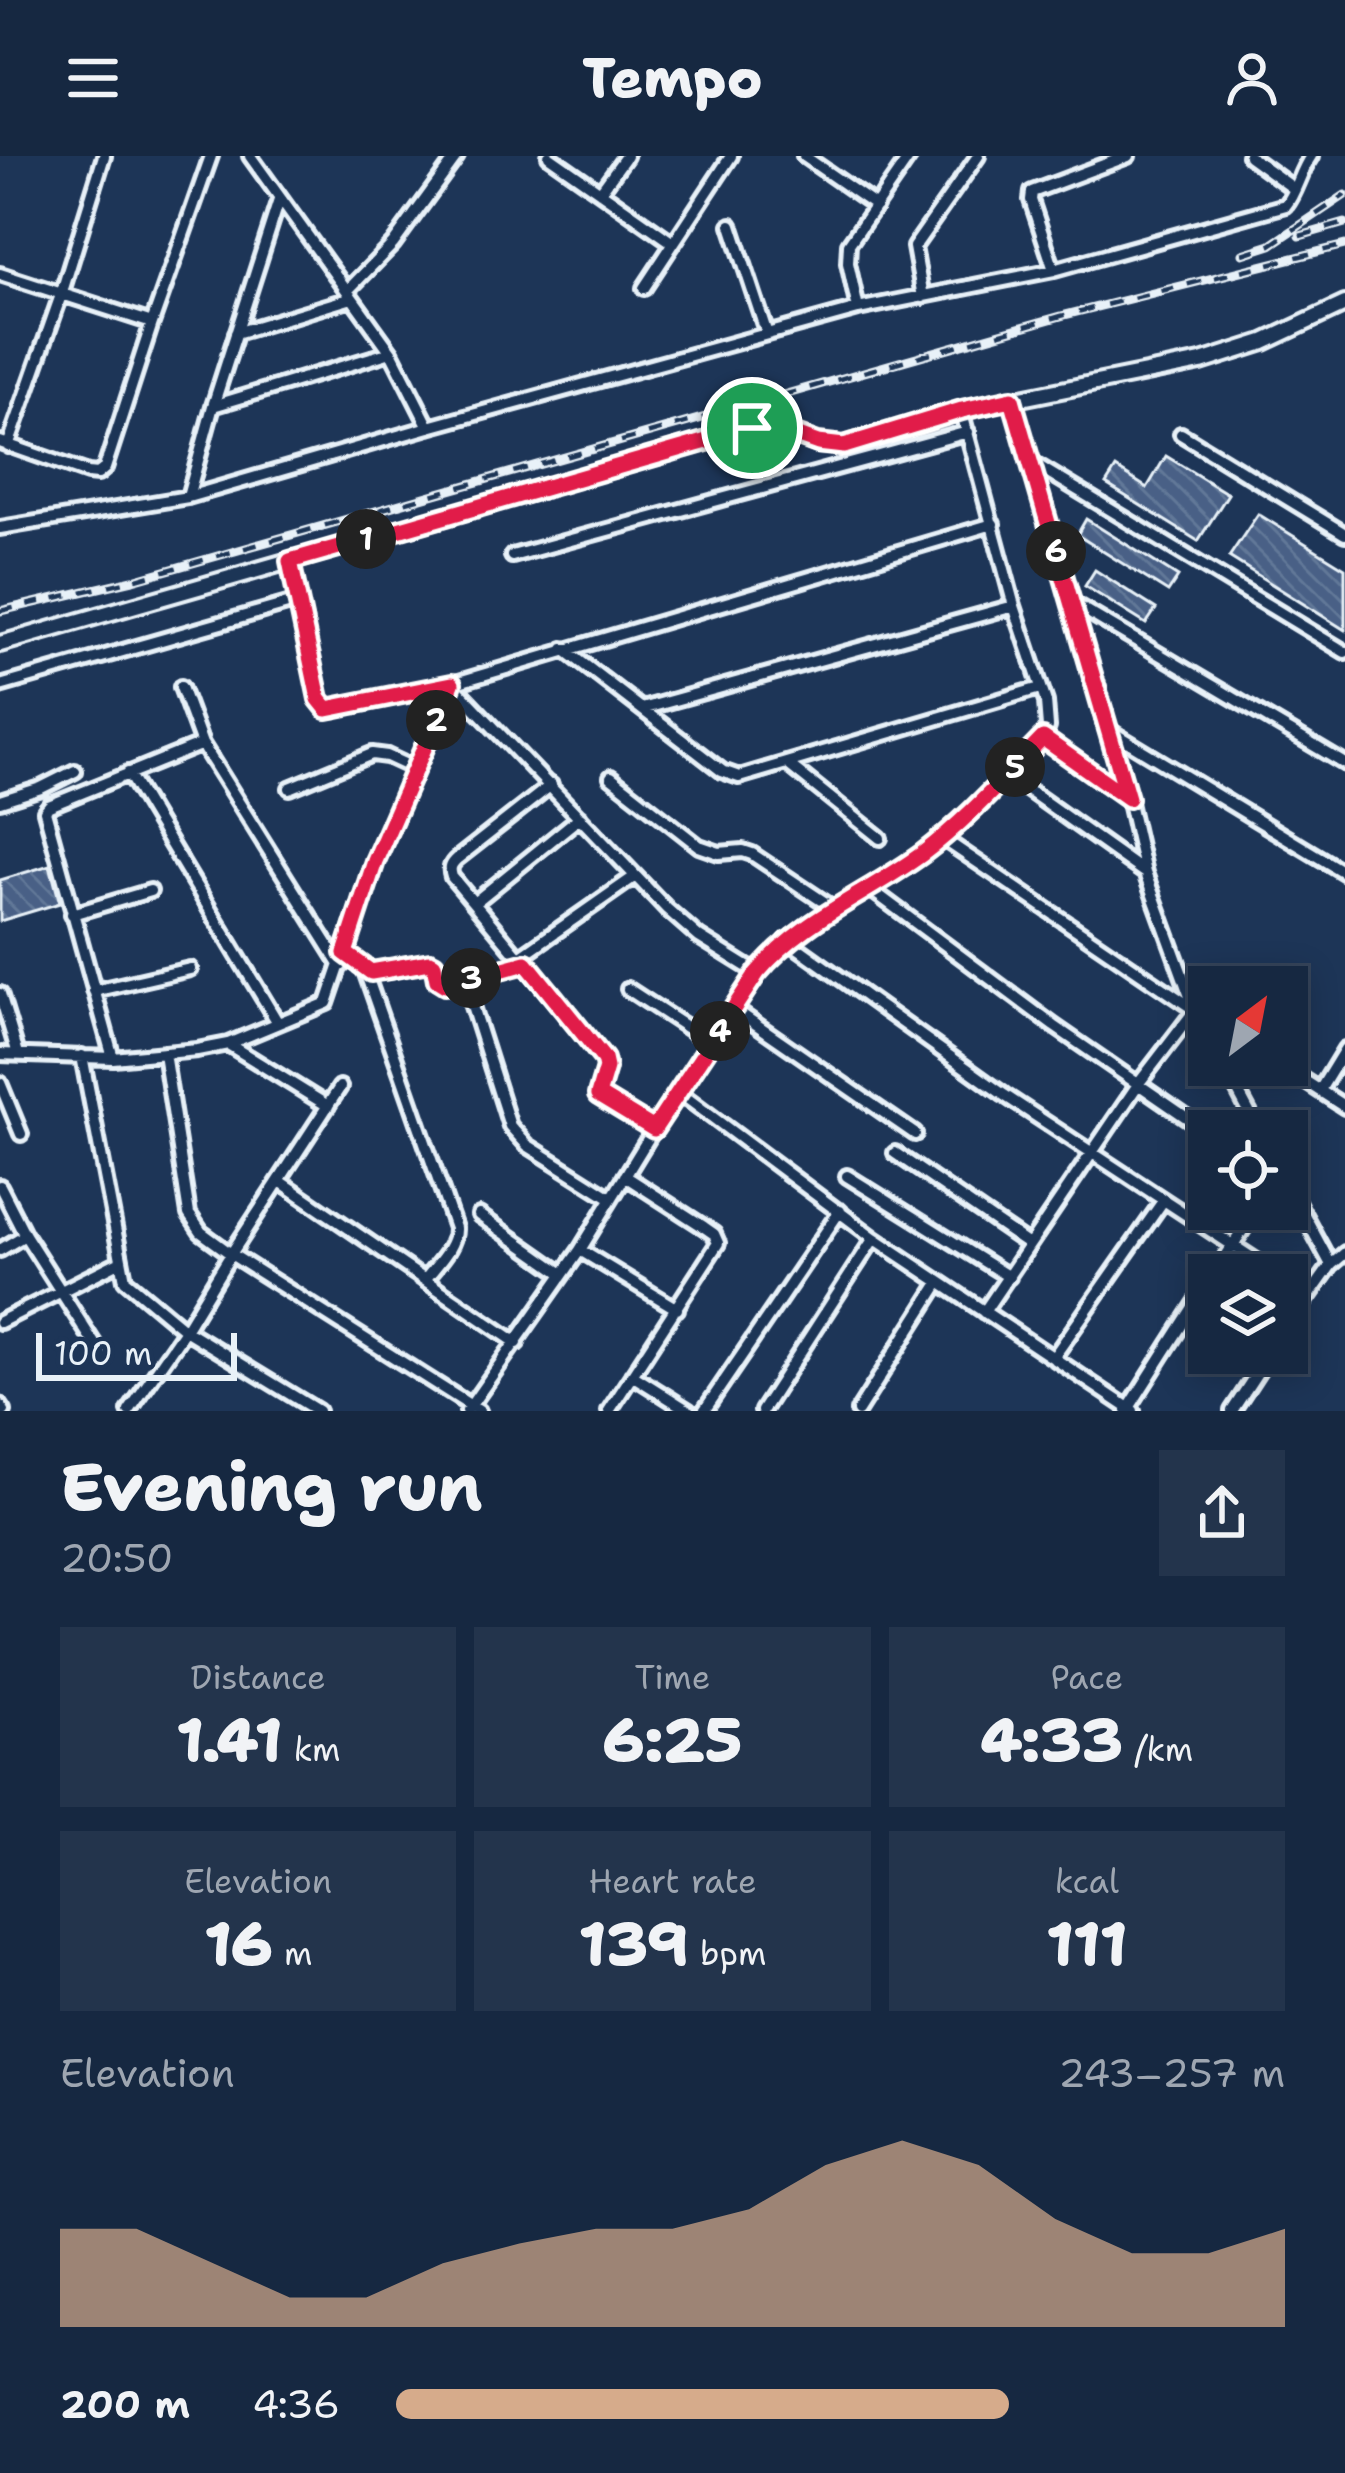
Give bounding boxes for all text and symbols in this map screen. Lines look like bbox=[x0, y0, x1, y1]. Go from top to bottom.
text: Tempo bbox=[582, 42, 763, 114]
icon: menu bbox=[60, 45, 126, 111]
icon: person bbox=[1219, 45, 1285, 111]
pin bbox=[701, 377, 803, 479]
icon: arrive bbox=[719, 395, 785, 461]
pin: 1 bbox=[336, 509, 396, 569]
text: 1 bbox=[358, 516, 374, 561]
pin: 6 bbox=[1026, 521, 1086, 581]
text: 6 bbox=[1044, 528, 1068, 573]
pin: 2 bbox=[406, 690, 466, 750]
text: 2 bbox=[424, 697, 448, 742]
pin: 5 bbox=[985, 737, 1045, 797]
text: 5 bbox=[1005, 744, 1025, 789]
pin: 3 bbox=[441, 948, 501, 1008]
text: 3 bbox=[459, 955, 483, 1000]
north arrow bbox=[1188, 966, 1308, 1086]
map controls bbox=[1188, 966, 1308, 1374]
pin: 4 bbox=[690, 1001, 750, 1061]
text: 4 bbox=[708, 1008, 732, 1053]
button: locate bbox=[1188, 1110, 1308, 1230]
button: layers bbox=[1188, 1254, 1308, 1374]
scale bar bbox=[36, 1327, 237, 1380]
text: 100 m bbox=[54, 1331, 153, 1376]
text: Evening run bbox=[60, 1443, 483, 1531]
button: share bbox=[1159, 1450, 1285, 1576]
text: 20:50 bbox=[60, 1532, 173, 1584]
text: Distance bbox=[191, 1655, 326, 1700]
text: Time bbox=[635, 1655, 710, 1700]
text: Pace bbox=[1051, 1655, 1123, 1700]
text: 1.41 bbox=[176, 1700, 283, 1780]
text: 6:25 bbox=[602, 1700, 743, 1780]
text: 4:33 bbox=[980, 1700, 1123, 1780]
text: km bbox=[283, 1727, 340, 1772]
text: /km bbox=[1123, 1727, 1193, 1772]
text: Elevation bbox=[184, 1859, 332, 1904]
text: Heart rate bbox=[588, 1859, 757, 1904]
text: kcal bbox=[1055, 1859, 1119, 1904]
text: 16 bbox=[204, 1904, 273, 1984]
text: 139 bbox=[579, 1904, 689, 1984]
text: 111 bbox=[1046, 1904, 1128, 1984]
text: m bbox=[273, 1931, 312, 1976]
text: bpm bbox=[689, 1931, 766, 1976]
text: Elevation bbox=[60, 2047, 235, 2099]
text: 243–257 m bbox=[1058, 2047, 1285, 2099]
text: 200 m bbox=[60, 2378, 190, 2430]
text: 4:36 bbox=[252, 2378, 340, 2430]

